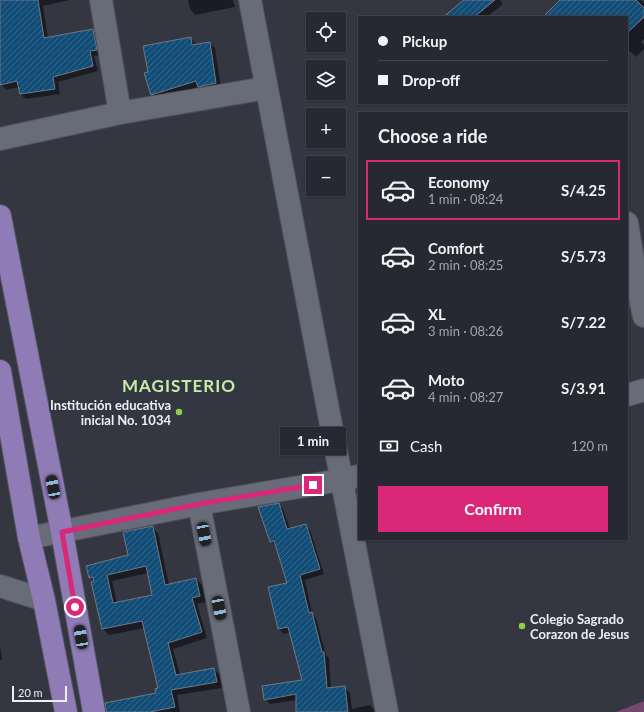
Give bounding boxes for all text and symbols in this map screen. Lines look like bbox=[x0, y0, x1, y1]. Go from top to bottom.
map controls bbox=[306, 12, 346, 196]
button: locate bbox=[306, 12, 346, 52]
text: Pickup bbox=[402, 32, 447, 50]
button: layers bbox=[306, 60, 346, 100]
text: Drop-off bbox=[402, 71, 460, 89]
button: + bbox=[306, 108, 346, 148]
text: Choose a ride bbox=[378, 125, 487, 147]
button: − bbox=[306, 156, 346, 196]
icon: car bbox=[380, 172, 416, 208]
text: Economy bbox=[428, 173, 489, 191]
text: S/4.25 bbox=[561, 181, 606, 199]
text: 1 min · 08:24 bbox=[428, 191, 503, 207]
icon: car bbox=[380, 238, 416, 274]
text: Comfort bbox=[428, 239, 484, 257]
text: S/5.73 bbox=[561, 247, 606, 265]
text: 2 min · 08:25 bbox=[428, 257, 503, 273]
icon: car bbox=[380, 304, 416, 340]
text: XL bbox=[428, 305, 446, 323]
text: S/7.22 bbox=[561, 313, 606, 331]
text: 3 min · 08:26 bbox=[428, 323, 503, 339]
icon: car bbox=[380, 370, 416, 406]
text: Moto bbox=[428, 371, 465, 389]
district label: MAGISTERIO bbox=[122, 375, 236, 396]
text: S/3.91 bbox=[561, 379, 606, 397]
text: 4 min · 08:27 bbox=[428, 389, 503, 405]
place label: Institución educativa inicial No. 1034 bbox=[50, 397, 171, 428]
marker: Institución educativa inicial No. 1034 bbox=[174, 407, 184, 417]
callout: 1 min bbox=[280, 427, 346, 455]
text: 1 min bbox=[297, 433, 329, 449]
icon: cash bbox=[378, 435, 400, 457]
text: Cash bbox=[410, 437, 442, 455]
text: 120 m bbox=[571, 438, 608, 454]
car bbox=[45, 474, 61, 500]
route end bbox=[304, 476, 322, 494]
button: Confirm bbox=[378, 486, 608, 532]
car bbox=[196, 521, 212, 547]
car bbox=[211, 595, 227, 621]
route start bbox=[66, 598, 84, 616]
place label: Colegio Sagrado Corazon de Jesus bbox=[530, 611, 630, 642]
marker: Colegio Sagrado Corazon de Jesus bbox=[517, 621, 527, 631]
car bbox=[73, 624, 89, 650]
scale bar bbox=[12, 684, 67, 703]
text: 20 m bbox=[18, 686, 43, 699]

